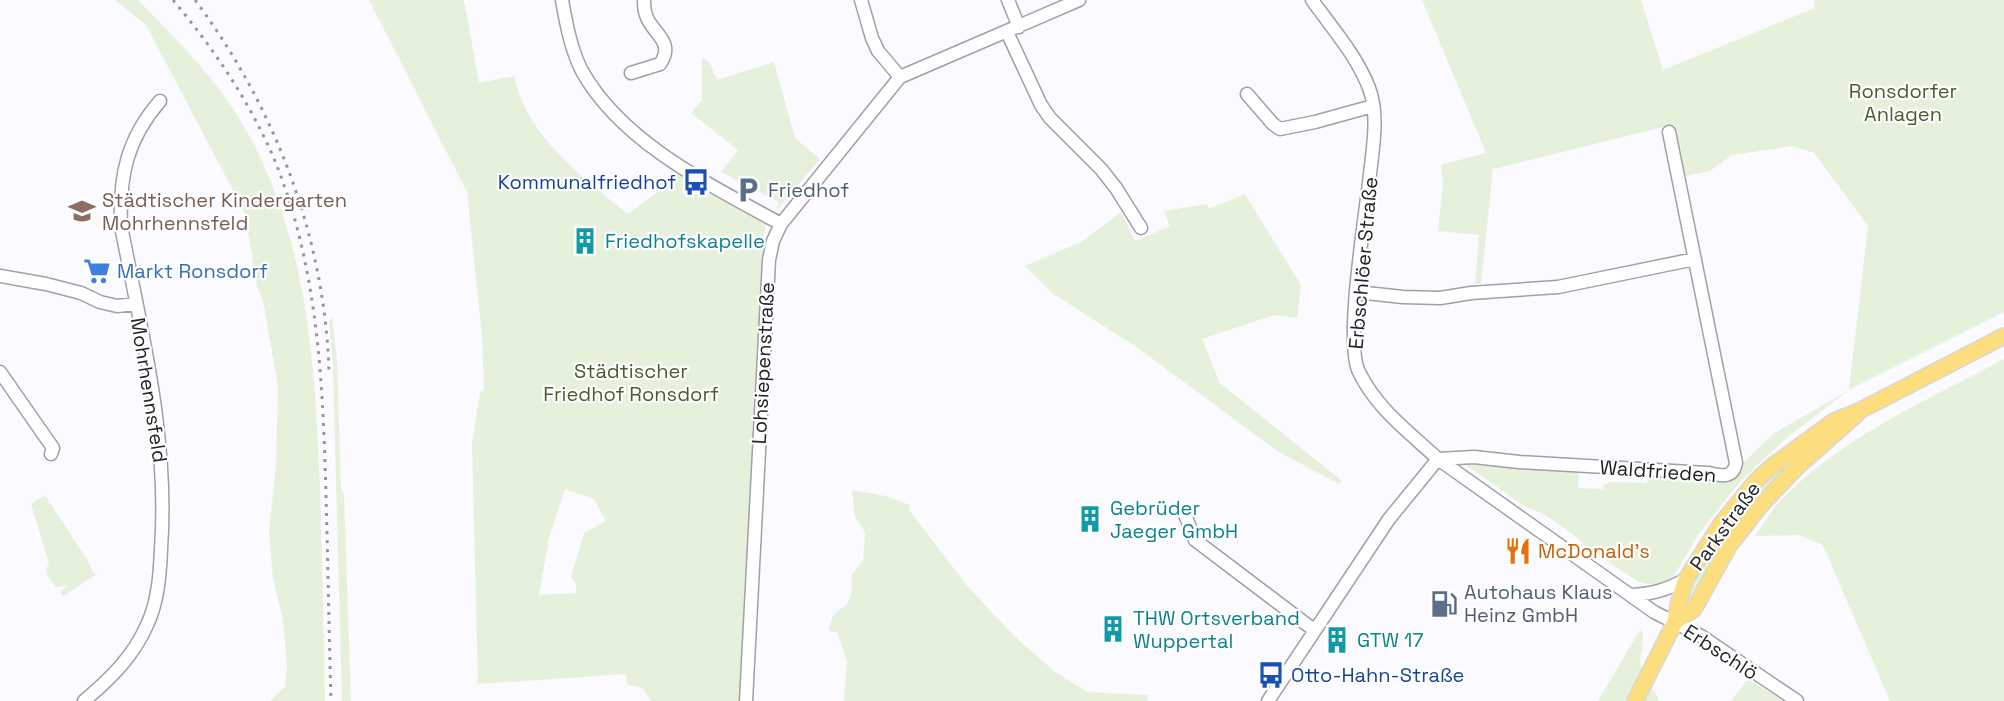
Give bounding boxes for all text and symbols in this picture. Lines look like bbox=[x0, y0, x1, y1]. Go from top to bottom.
park label: Ronsdorfer Anlagen bbox=[1849, 78, 1957, 127]
bus stop icon: Kommunalfriedhof bbox=[681, 167, 711, 197]
place label: Kommunalfriedhof bbox=[498, 169, 676, 195]
parking icon: Friedhof bbox=[733, 175, 763, 205]
street label: Erbschlöer Straße bbox=[1343, 176, 1383, 350]
place label: Friedhof bbox=[768, 177, 849, 203]
place label: Städtischer Kindergarten Mohrhennsfeld bbox=[102, 187, 347, 236]
school or university icon: Städtischer Kindergarten Mohrhennsfeld bbox=[67, 196, 97, 226]
building icon: Friedhofskapelle bbox=[570, 226, 600, 256]
place label: Friedhofskapelle bbox=[605, 228, 765, 254]
supermarket icon: Markt Ronsdorf bbox=[82, 256, 112, 286]
place label: Markt Ronsdorf bbox=[117, 258, 268, 284]
street label: Lohsiepenstraße bbox=[746, 281, 780, 445]
street label: Mohrhennsfeld bbox=[125, 316, 173, 464]
park label: Städtischer Friedhof Ronsdorf bbox=[543, 358, 719, 407]
street label: Waldfrieden bbox=[1599, 454, 1717, 488]
street label: Parkstraße bbox=[1684, 476, 1766, 576]
place label: Gebrüder Jaeger GmbH bbox=[1110, 495, 1238, 544]
building icon: Gebrüder Jaeger GmbH bbox=[1075, 504, 1105, 534]
restaurant icon: McDonald's bbox=[1503, 536, 1533, 566]
place label: McDonald's bbox=[1538, 538, 1650, 564]
place label: Autohaus Klaus Heinz GmbH bbox=[1464, 579, 1613, 628]
fuel station icon: Autohaus Klaus Heinz GmbH bbox=[1429, 589, 1459, 619]
place label: THW Ortsverband Wuppertal bbox=[1133, 605, 1300, 654]
building icon: THW Ortsverband Wuppertal bbox=[1098, 614, 1128, 644]
street label: Erbschlö bbox=[1679, 618, 1763, 686]
building icon: GTW 17 bbox=[1322, 625, 1352, 655]
place label: GTW 17 bbox=[1357, 627, 1424, 653]
bus stop icon: Otto-Hahn-Straße bbox=[1256, 660, 1286, 690]
place label: Otto-Hahn-Straße bbox=[1291, 662, 1464, 688]

